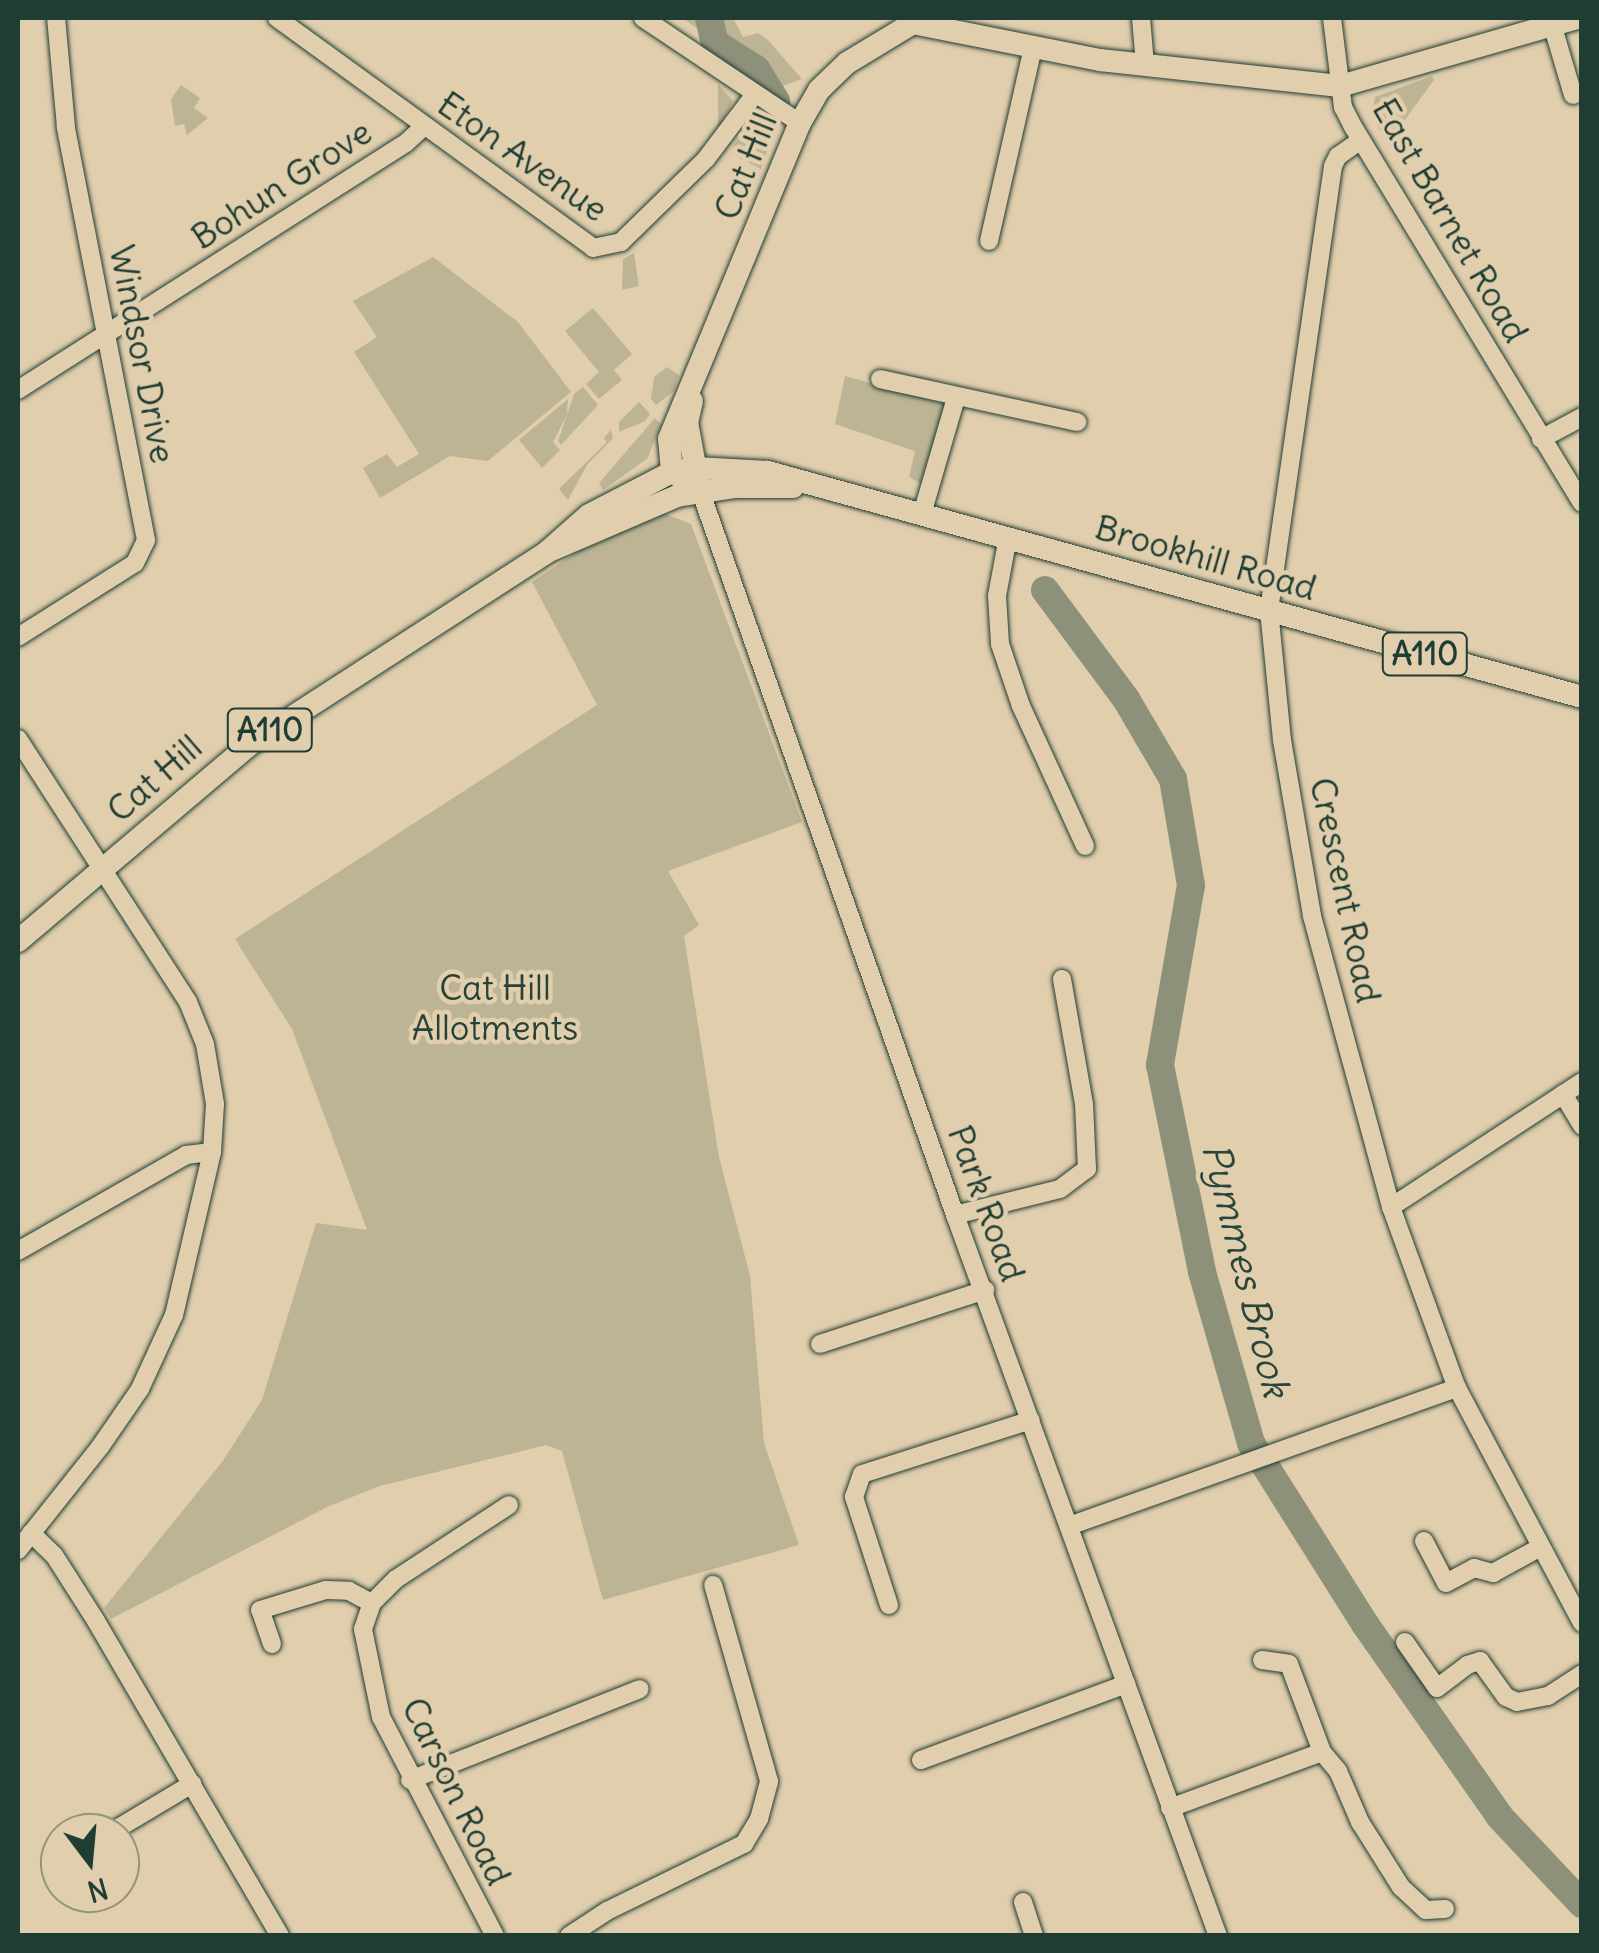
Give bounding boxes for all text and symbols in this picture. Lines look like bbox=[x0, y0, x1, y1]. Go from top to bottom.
street label: Eton Avenue bbox=[430, 82, 616, 230]
street label: East Barnet Road bbox=[1364, 91, 1538, 349]
street label: Cat Hill bbox=[705, 106, 785, 226]
street label: Bohun Grove bbox=[183, 110, 379, 258]
street label: Windsor Drive bbox=[101, 241, 185, 467]
street label: Brookhill Road bbox=[1091, 505, 1321, 609]
road number: A110 bbox=[1380, 627, 1470, 681]
road number: A110 bbox=[225, 703, 315, 757]
street label: Cat Hill bbox=[98, 726, 210, 830]
street label: Crescent Road bbox=[1302, 774, 1390, 1006]
park label: Cat Hill Allotments bbox=[412, 966, 578, 1048]
street label: Park Road bbox=[939, 1119, 1035, 1287]
water label: Pymmes Brook bbox=[1192, 1138, 1300, 1402]
street label: Carson Road bbox=[394, 1690, 520, 1892]
north arrow bbox=[40, 1813, 140, 1913]
text: N bbox=[83, 1870, 112, 1910]

